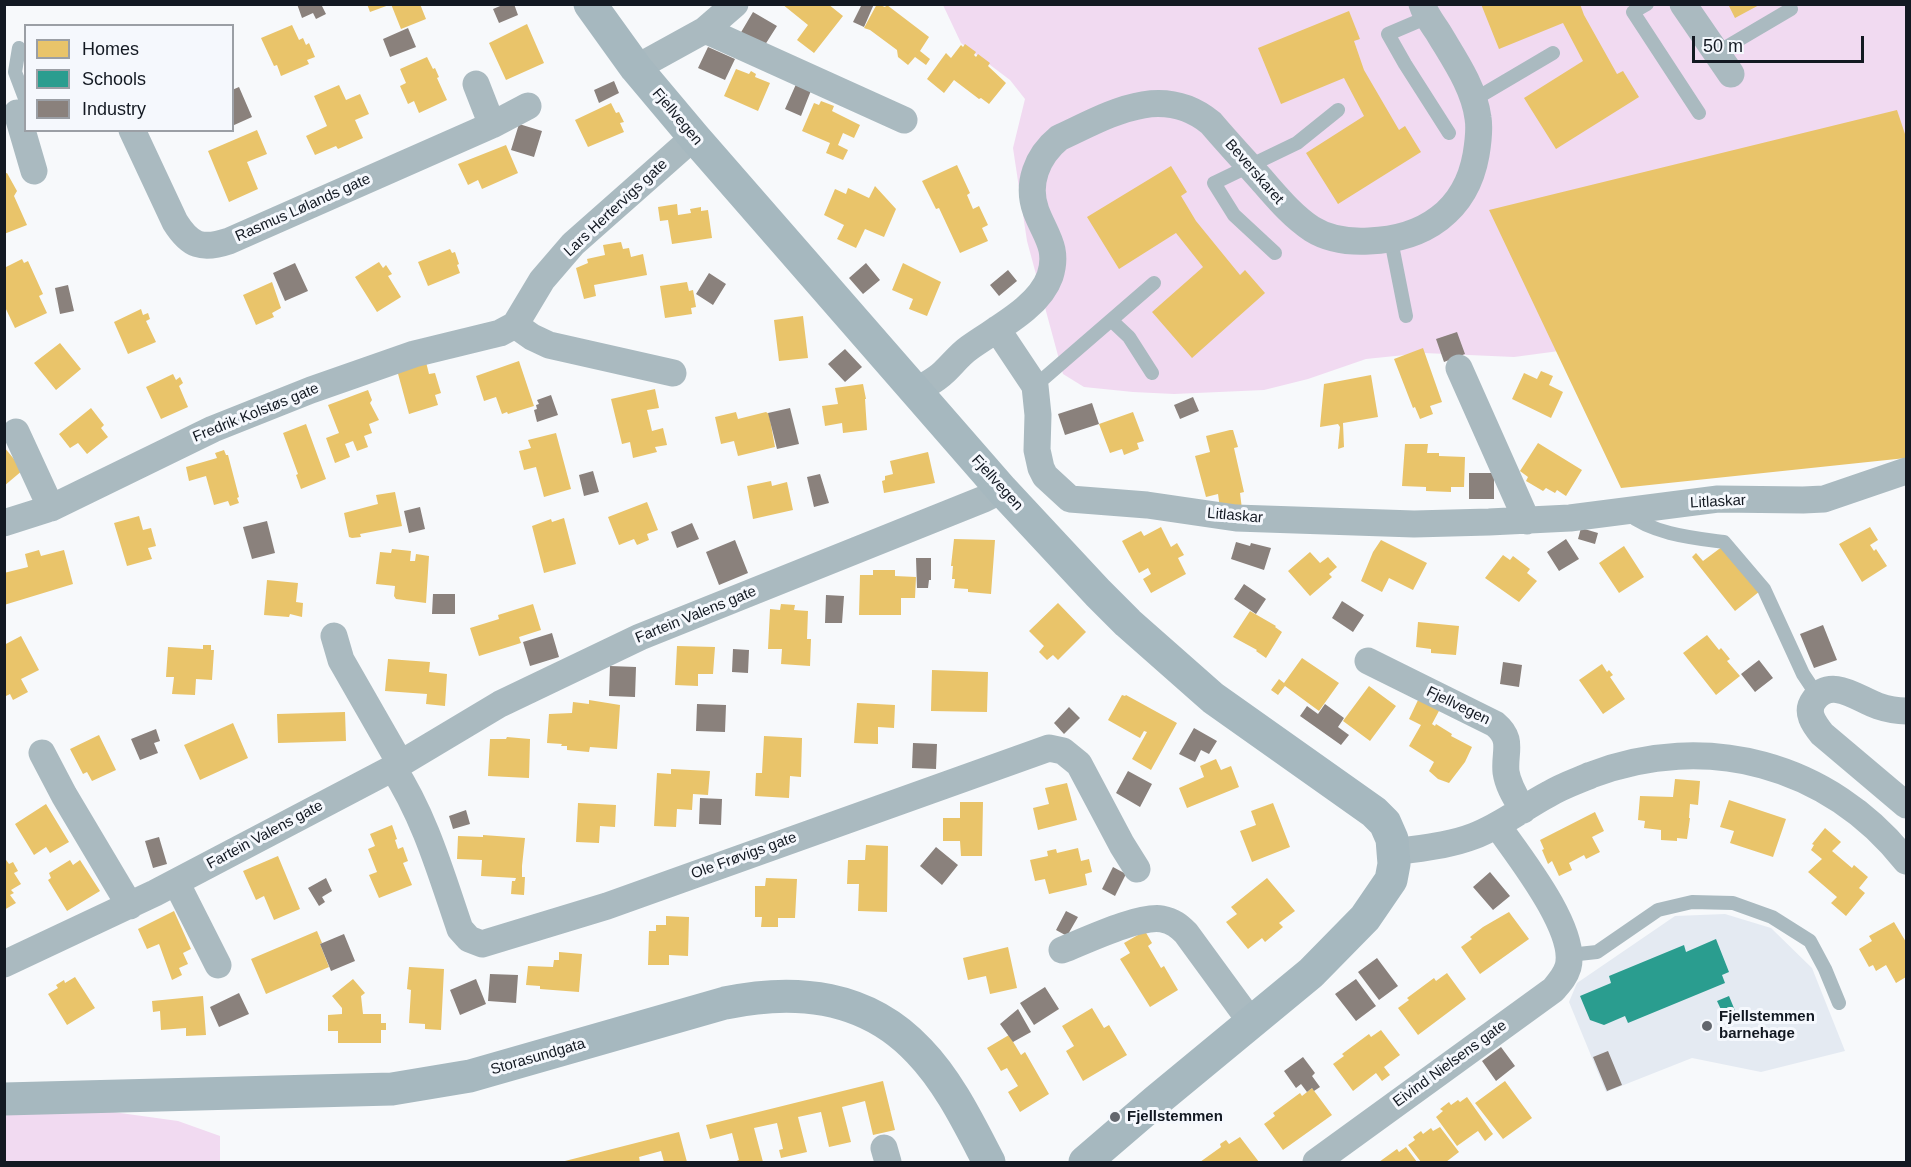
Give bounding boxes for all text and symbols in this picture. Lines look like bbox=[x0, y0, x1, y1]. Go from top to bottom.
legend bbox=[24, 24, 234, 132]
scale bar bbox=[1695, 24, 1868, 62]
text: 50 m bbox=[1703, 36, 1743, 56]
text: Homes bbox=[82, 39, 139, 59]
text: Schools bbox=[82, 69, 146, 89]
street label: Fjellvegen bbox=[648, 85, 706, 149]
text: Industry bbox=[82, 99, 146, 119]
street label: Beverskaret bbox=[1221, 136, 1287, 208]
street label: Lars Hertervigs gate bbox=[560, 155, 672, 261]
street label: Rasmus Lølands gate bbox=[233, 170, 373, 246]
street label: Fredrik Kolstøs gate bbox=[190, 380, 322, 446]
street label: Fjellvegen bbox=[967, 452, 1027, 514]
street label: Litlaskar bbox=[1690, 492, 1746, 512]
street label: Litlaskar bbox=[1206, 505, 1264, 527]
street label: Fartein Valens gate bbox=[633, 582, 759, 648]
street label: Fjellvegen bbox=[1423, 683, 1493, 729]
street label: Fartein Valens gate bbox=[204, 797, 326, 873]
street label: Ole Frøvigs gate bbox=[689, 829, 799, 883]
place label: Fjellstemmen barnehage bbox=[1719, 1008, 1815, 1043]
street label: Eivind Nielsens gate bbox=[1390, 1017, 1510, 1111]
marker: Fjellstemmen barnehage bbox=[1700, 1019, 1714, 1033]
street label: Storasundgata bbox=[489, 1035, 587, 1079]
place label: Fjellstemmen bbox=[1127, 1108, 1223, 1126]
marker: Fjellstemmen bbox=[1108, 1110, 1122, 1124]

